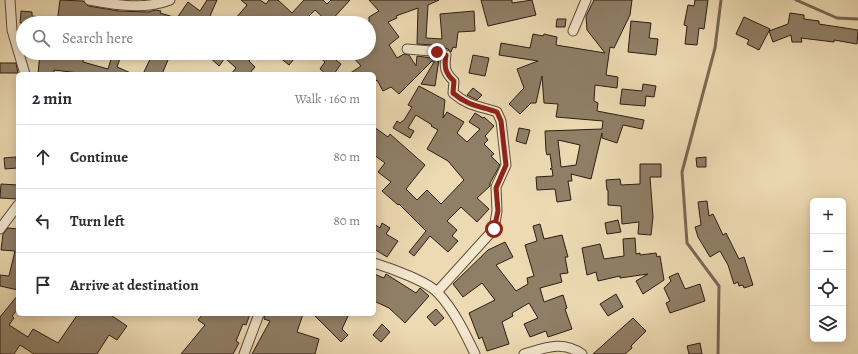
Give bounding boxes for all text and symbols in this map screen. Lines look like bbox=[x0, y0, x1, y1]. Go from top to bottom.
search box bbox=[16, 16, 376, 60]
icon: search bbox=[30, 27, 52, 49]
text: Search here bbox=[62, 28, 133, 48]
route end bbox=[428, 43, 446, 61]
text: 2 min bbox=[32, 87, 72, 110]
text: Walk · 160 m bbox=[295, 90, 360, 107]
icon: ahead bbox=[32, 146, 54, 168]
text: Continue bbox=[70, 147, 128, 167]
text: 80 m bbox=[333, 148, 360, 165]
map controls bbox=[810, 198, 846, 342]
button: + bbox=[810, 198, 846, 234]
icon: left bbox=[32, 210, 54, 232]
text: Turn left bbox=[70, 211, 125, 231]
text: 80 m bbox=[333, 212, 360, 229]
route start bbox=[485, 220, 503, 238]
button: − bbox=[810, 234, 846, 270]
button: locate bbox=[810, 270, 846, 306]
icon: arrive bbox=[32, 274, 54, 296]
text: Arrive at destination bbox=[70, 275, 199, 295]
button: layers bbox=[810, 306, 846, 342]

